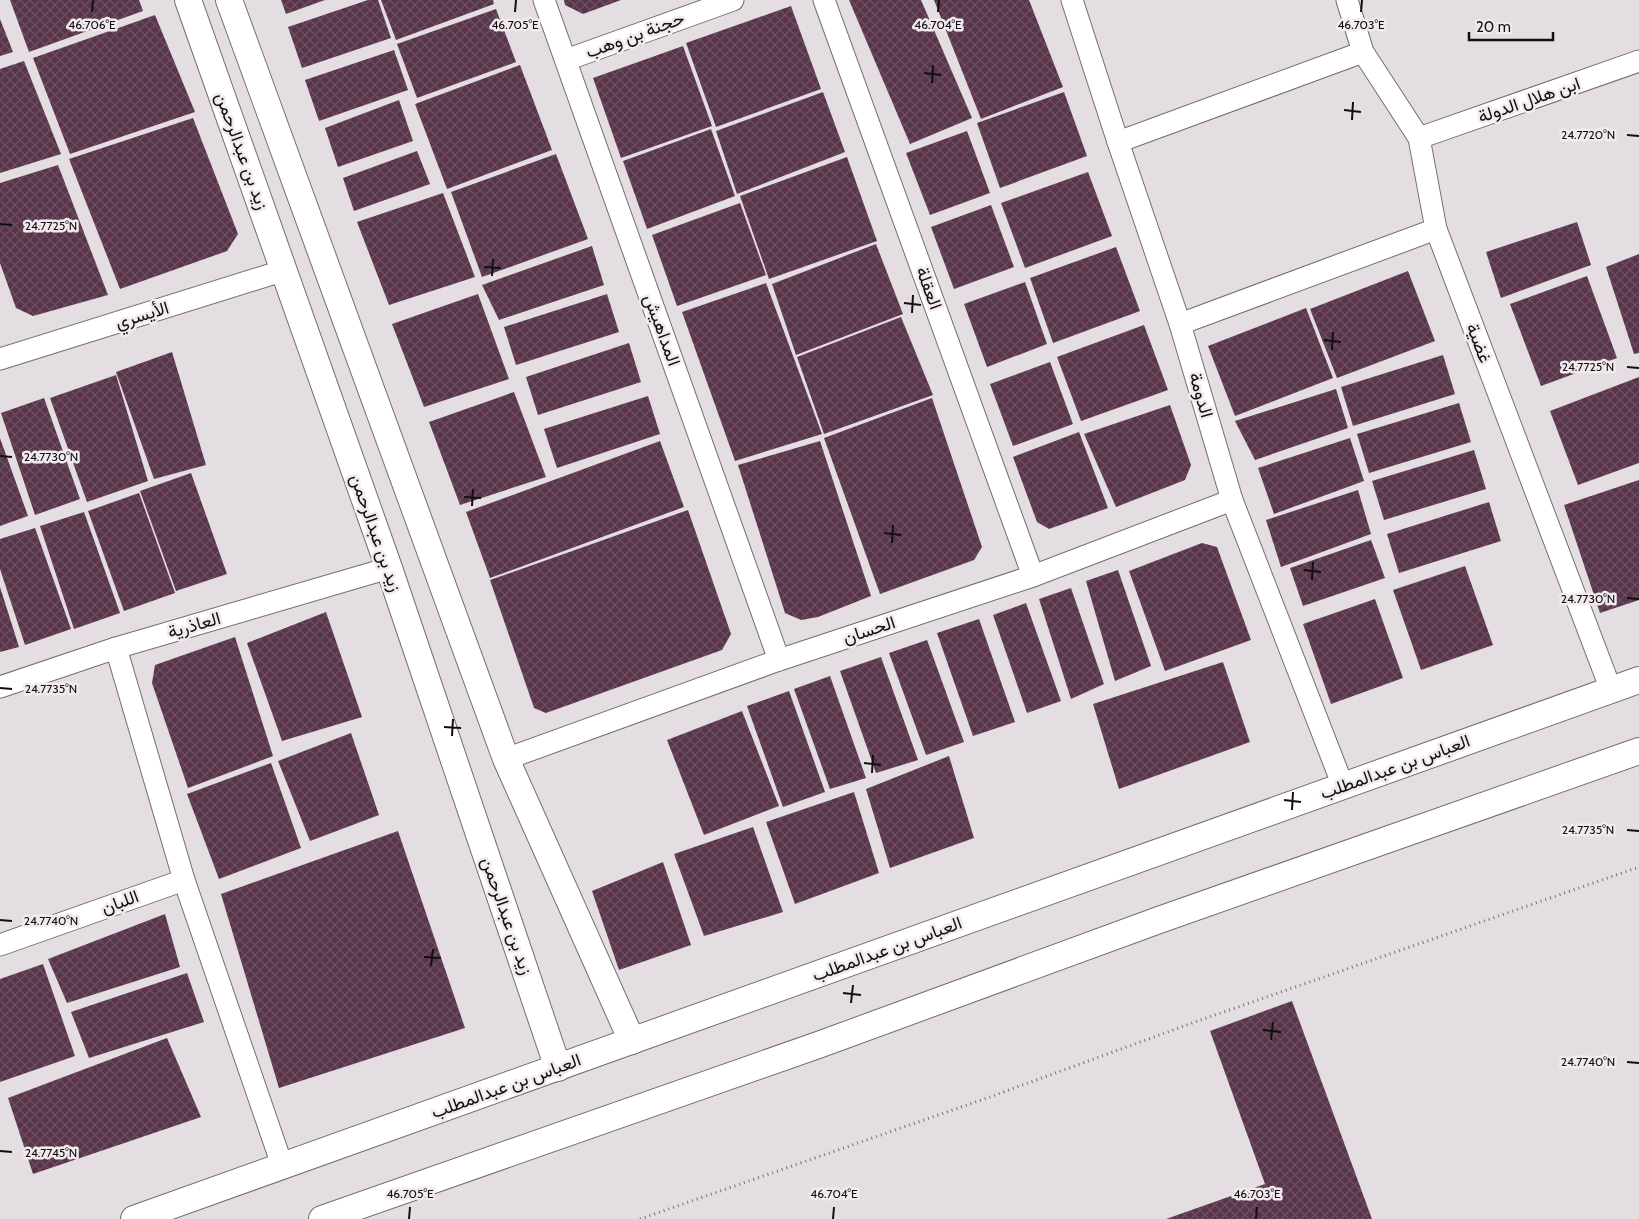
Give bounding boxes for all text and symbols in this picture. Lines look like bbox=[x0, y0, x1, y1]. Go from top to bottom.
street label: حجنة بن وهب bbox=[583, 7, 687, 63]
scale bar bbox=[1469, 10, 1553, 42]
text: 46.706°E bbox=[68, 17, 116, 32]
text: 46.705°E bbox=[491, 17, 539, 32]
text: 46.704°E bbox=[914, 17, 962, 32]
text: 46.703°E bbox=[1337, 17, 1385, 32]
text: 20 m bbox=[1476, 18, 1511, 36]
street label: ابن هلال الدولة bbox=[1475, 72, 1583, 128]
street label: زيد بن عبدالرحمن bbox=[211, 89, 273, 213]
text: 24.7720°N bbox=[1561, 127, 1615, 142]
text: 24.7725°N bbox=[25, 218, 77, 233]
street label: العقلة bbox=[911, 264, 947, 312]
street label: المداهيش bbox=[639, 291, 685, 369]
street label: الأيسري bbox=[113, 296, 173, 337]
street label: غضية bbox=[1461, 320, 1497, 366]
text: 24.7725°N bbox=[1562, 359, 1614, 374]
street label: الدومة bbox=[1184, 370, 1218, 420]
text: 24.7730°N bbox=[24, 449, 78, 464]
street label: زيد بن عبدالرحمن bbox=[346, 471, 406, 595]
text: 24.7730°N bbox=[1561, 591, 1615, 606]
street label: العاذرية bbox=[165, 607, 223, 643]
street label: الحسان bbox=[840, 611, 898, 649]
text: 24.7735°N bbox=[25, 681, 77, 696]
street label: العباس بن عبدالمطلب bbox=[1317, 730, 1473, 804]
text: 24.7735°N bbox=[1562, 822, 1614, 837]
street label: زيد بن عبدالرحمن bbox=[477, 854, 537, 978]
street label: اللبان bbox=[98, 885, 142, 919]
street label: العباس بن عبدالمطلب bbox=[809, 912, 965, 986]
text: 24.7740°N bbox=[24, 913, 78, 928]
street label: العباس بن عبدالمطلب bbox=[428, 1049, 584, 1123]
text: 24.7740°N bbox=[1561, 1054, 1615, 1069]
text: 24.7745°N bbox=[25, 1145, 77, 1160]
text: 46.705°E bbox=[386, 1186, 434, 1201]
text: 46.704°E bbox=[810, 1186, 858, 1201]
text: 46.703°E bbox=[1233, 1186, 1281, 1201]

